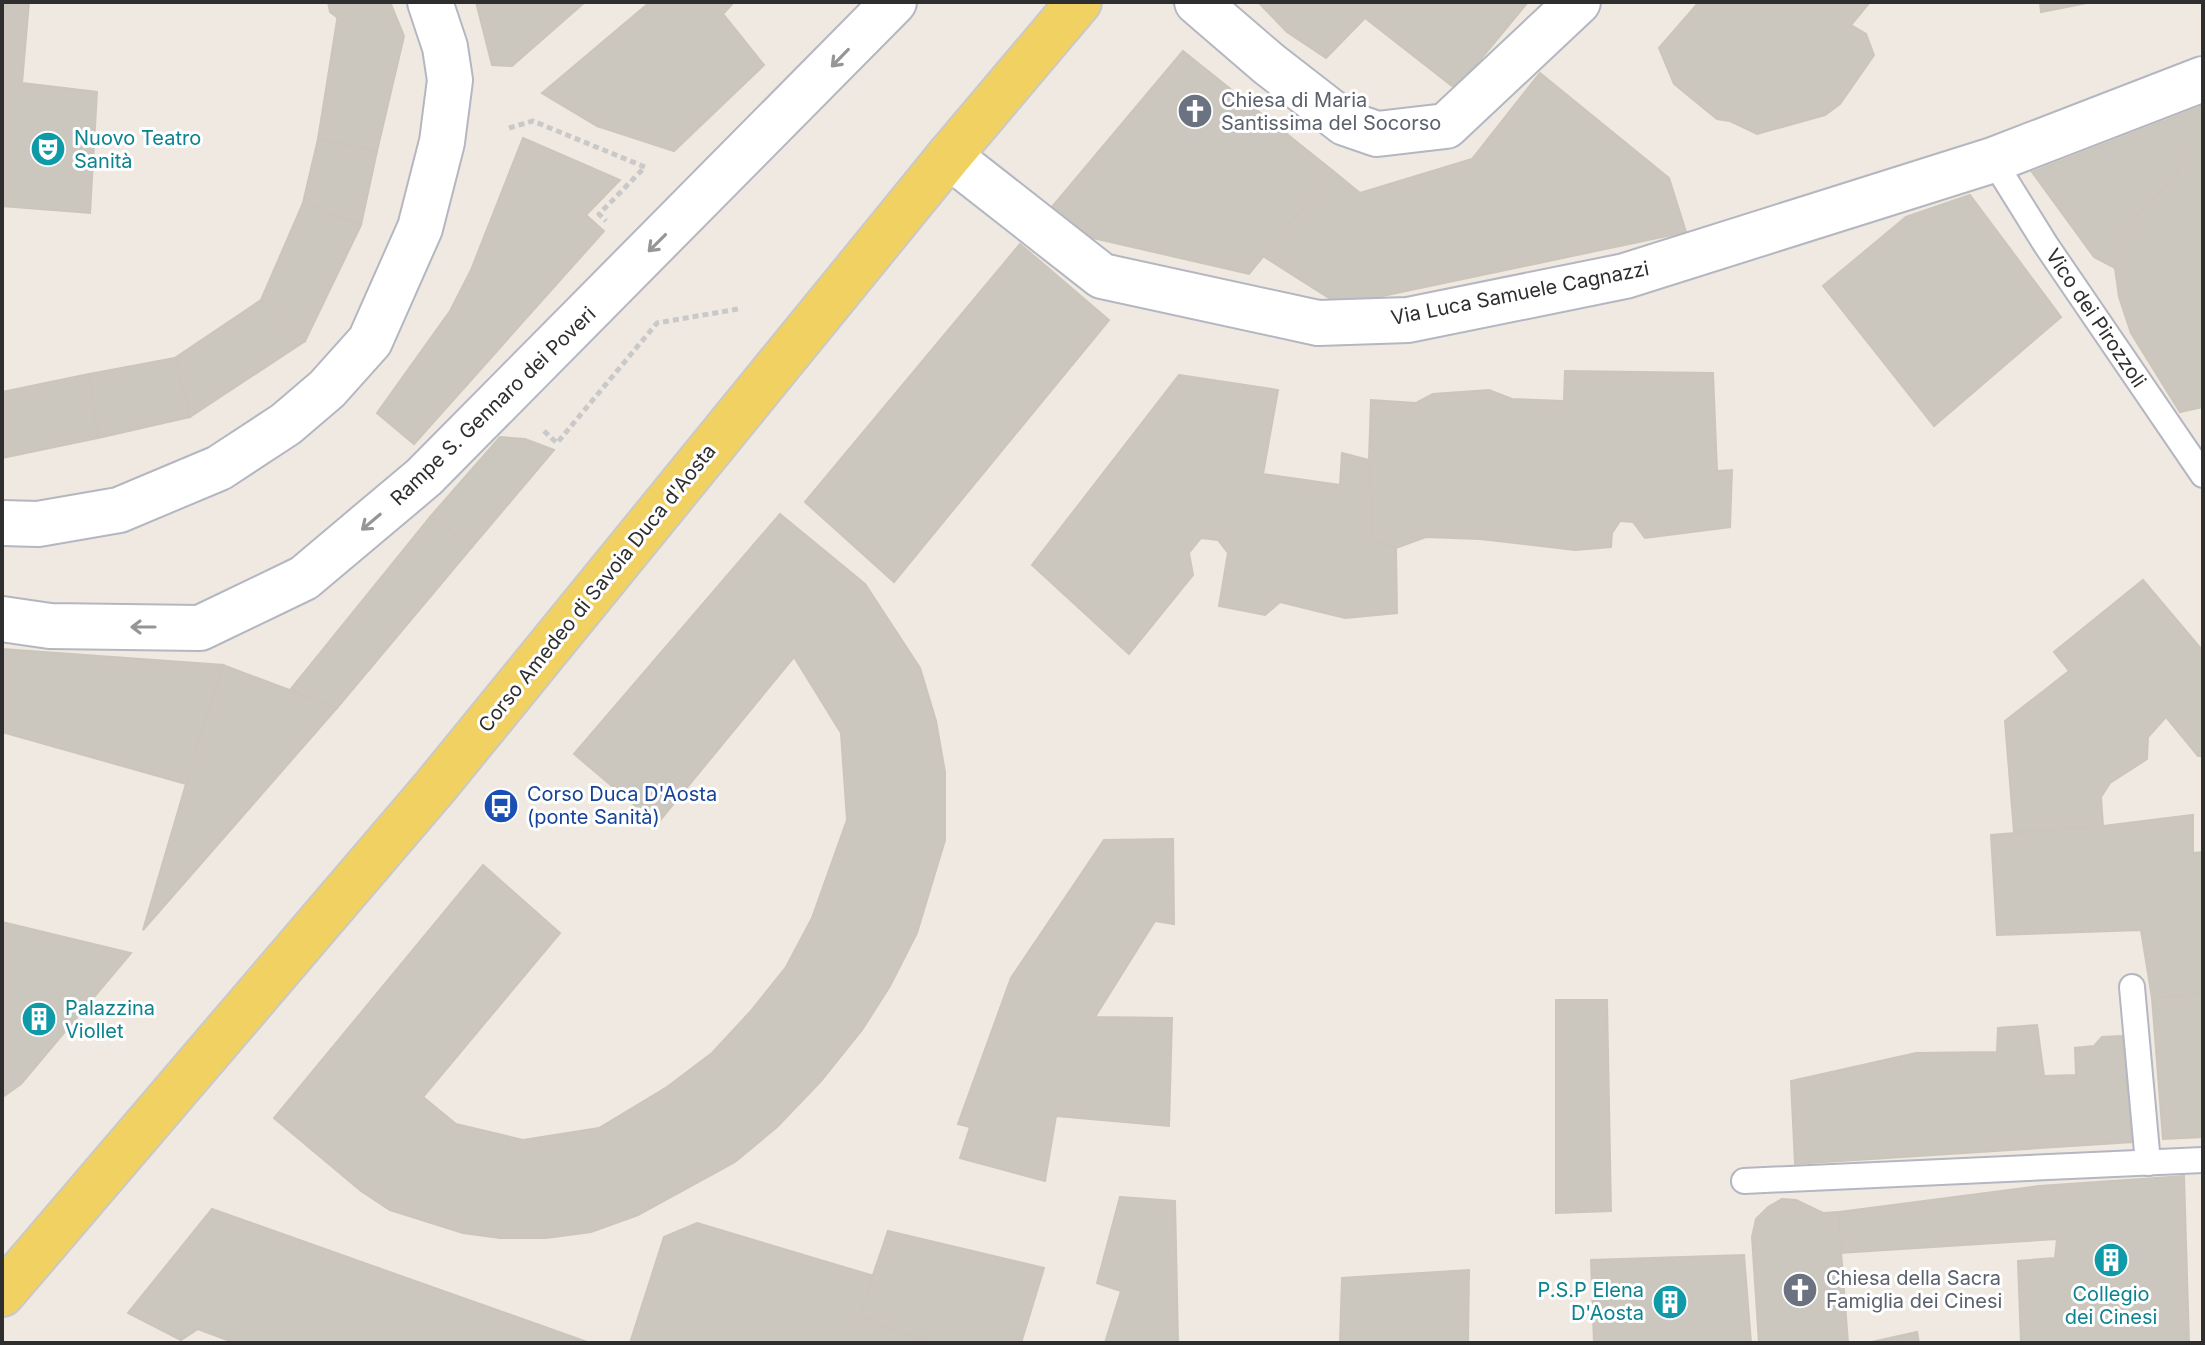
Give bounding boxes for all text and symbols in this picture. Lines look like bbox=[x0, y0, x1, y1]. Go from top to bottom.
one-way arrow bbox=[831, 48, 850, 67]
place label: Chiesa di Maria Santissima del Socorso bbox=[1221, 88, 1441, 135]
church icon: Chiesa di Maria Santissima del Socorso bbox=[1176, 92, 1214, 130]
place label: Nuovo Teatro Sanità bbox=[74, 126, 201, 173]
theatre icon: Nuovo Teatro Sanità bbox=[29, 130, 67, 168]
one-way arrow bbox=[648, 233, 667, 253]
street label: Vico dei Pirozzoli bbox=[2041, 244, 2151, 392]
street label: Via Luca Samuele Cagnazzi bbox=[1389, 256, 1651, 330]
street label: Rampe S. Gennaro dei Poveri bbox=[386, 302, 600, 510]
street label: Corso Amedeo di Savoia Duca d'Aosta bbox=[473, 439, 721, 737]
one-way arrow bbox=[361, 513, 382, 531]
one-way arrow bbox=[130, 619, 157, 635]
place label: Corso Duca D'Aosta (ponte Sanità) bbox=[527, 782, 717, 829]
bus stop icon: Corso Duca D'Aosta (ponte Sanità) bbox=[482, 787, 520, 825]
place label: Palazzina Viollet bbox=[65, 996, 155, 1043]
building icon: Palazzina Viollet bbox=[20, 1000, 58, 1038]
building icon: Collegio dei Cinesi bbox=[2092, 1241, 2130, 1279]
place label: Chiesa della Sacra Famiglia dei Cinesi bbox=[1826, 1266, 2002, 1313]
church icon: Chiesa della Sacra Famiglia dei Cinesi bbox=[1781, 1271, 1819, 1309]
place label: P.S.P Elena D'Aosta bbox=[1538, 1278, 1644, 1325]
place label: Collegio dei Cinesi bbox=[2065, 1282, 2157, 1329]
building icon: P.S.P Elena D'Aosta bbox=[1651, 1283, 1689, 1321]

